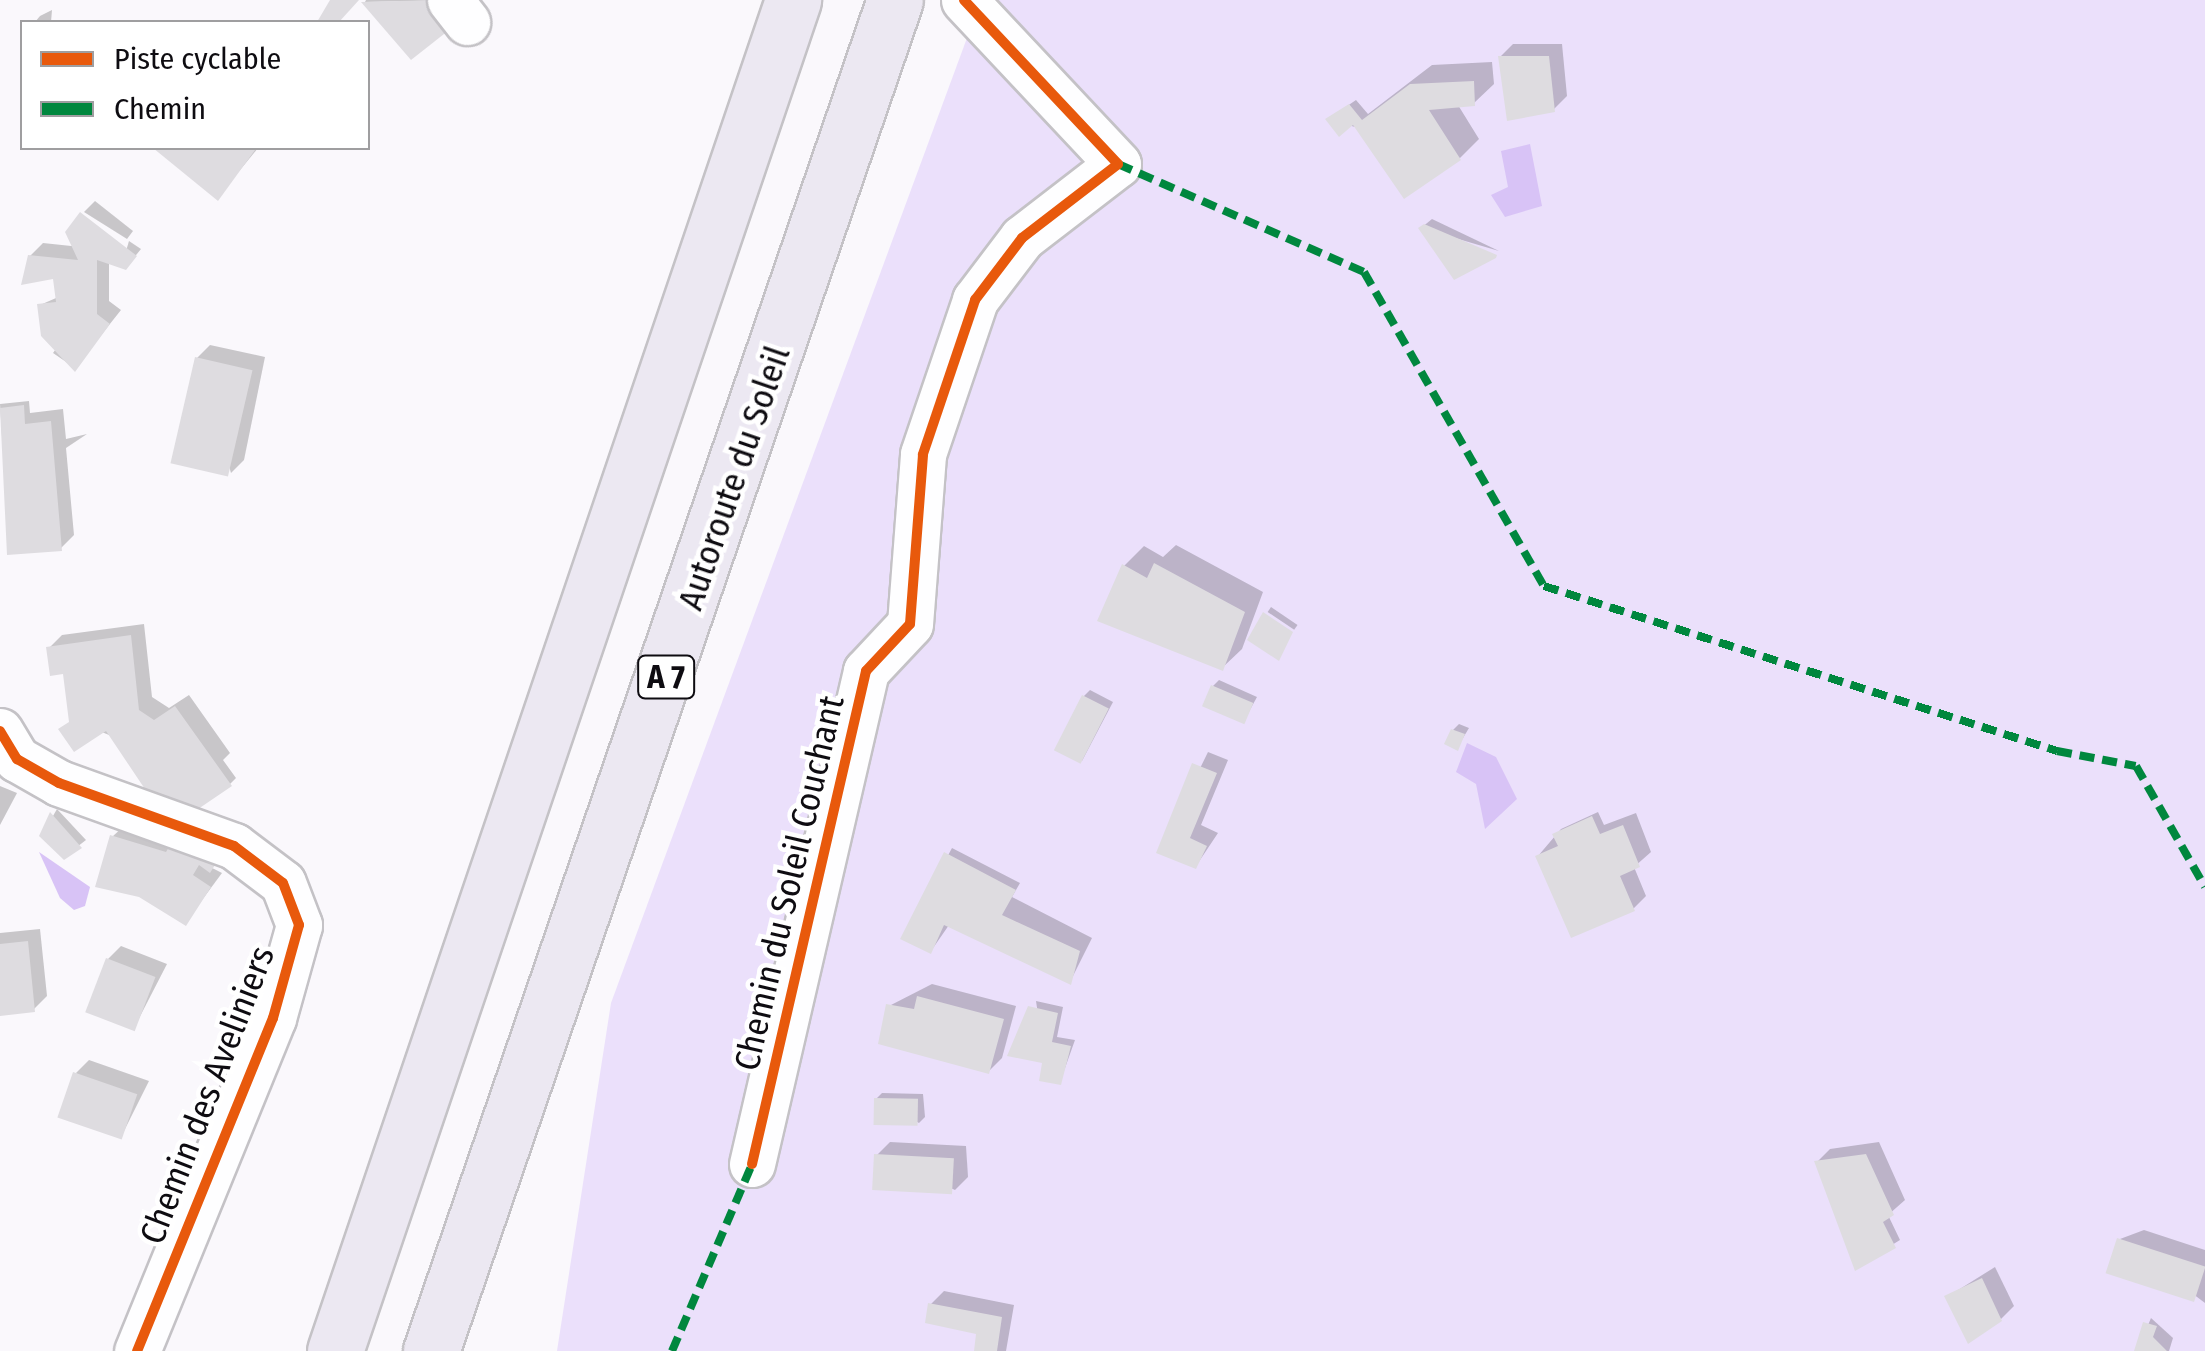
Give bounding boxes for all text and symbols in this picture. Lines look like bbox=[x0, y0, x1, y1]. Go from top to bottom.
legend bbox=[20, 20, 370, 150]
text: Piste cyclable bbox=[114, 41, 281, 77]
text: Chemin bbox=[114, 91, 206, 127]
street label: Autoroute du Soleil bbox=[669, 341, 799, 615]
road number: A 7 bbox=[636, 650, 696, 704]
street label: Chemin du Soleil Couchant bbox=[725, 691, 853, 1075]
street label: Chemin des Aveliniers bbox=[131, 940, 283, 1250]

